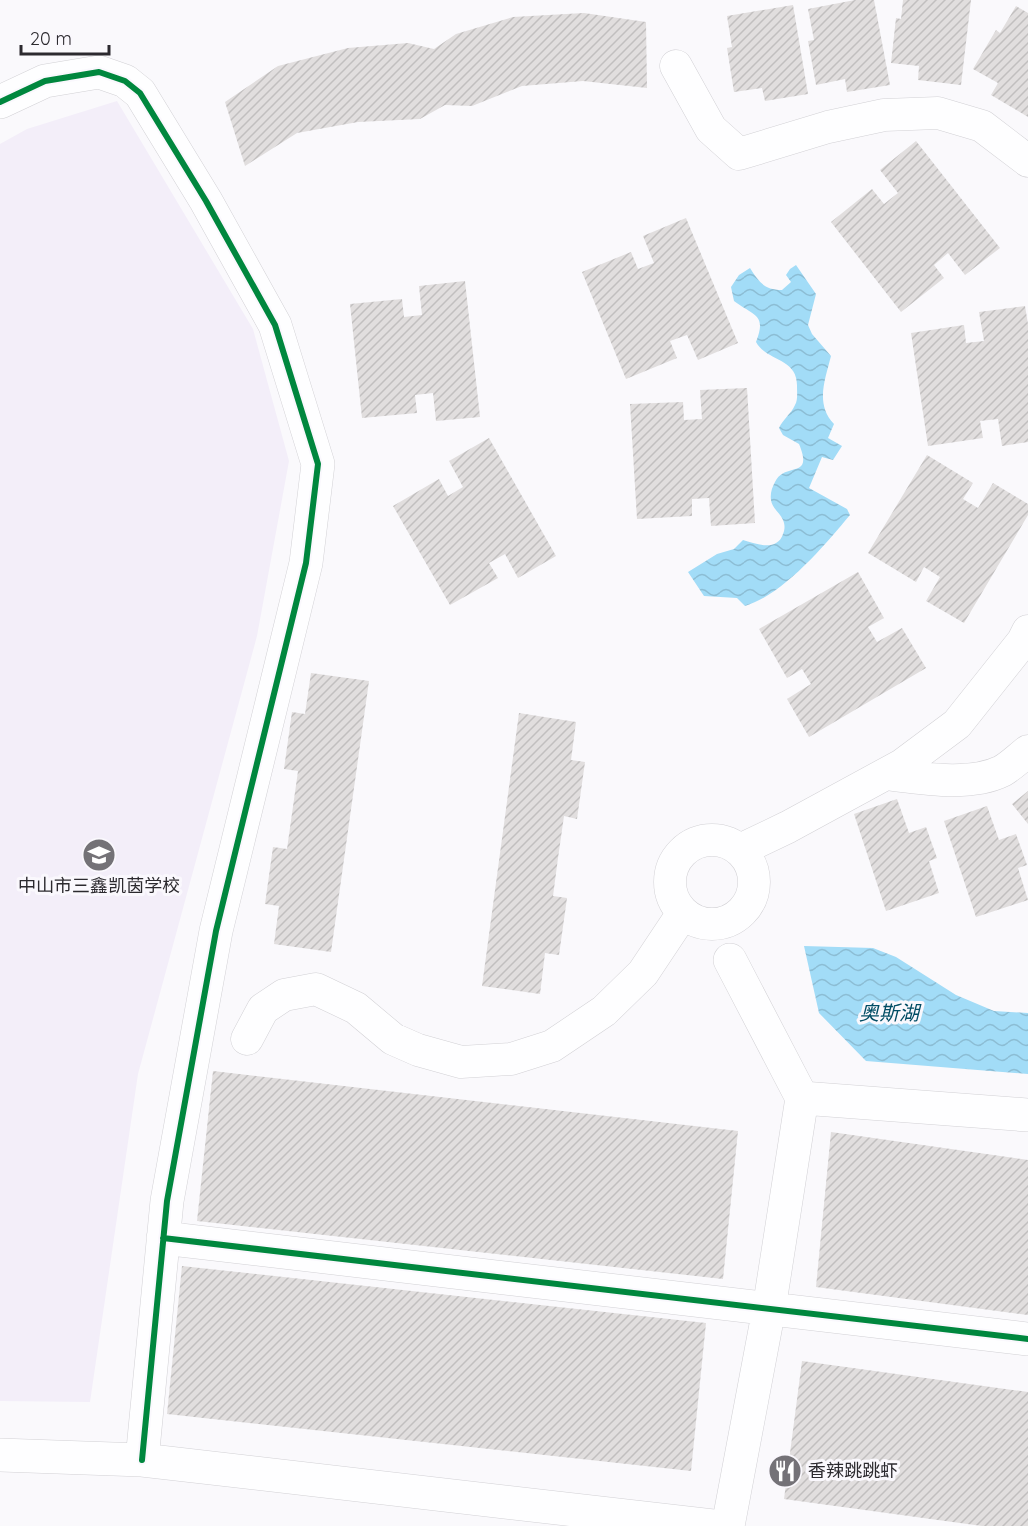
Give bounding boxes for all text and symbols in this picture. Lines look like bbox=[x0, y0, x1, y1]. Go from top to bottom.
scale bar bbox=[21, 18, 110, 56]
text: 20 m bbox=[30, 27, 72, 50]
school or university icon: 中山市三鑫凯茵学校 bbox=[81, 837, 117, 873]
place label: 中山市三鑫凯茵学校 bbox=[18, 874, 180, 897]
water label: 奥斯湖 bbox=[859, 1000, 922, 1025]
restaurant icon: 香辣跳跳虾 bbox=[767, 1453, 803, 1489]
place label: 香辣跳跳虾 bbox=[808, 1459, 898, 1482]

